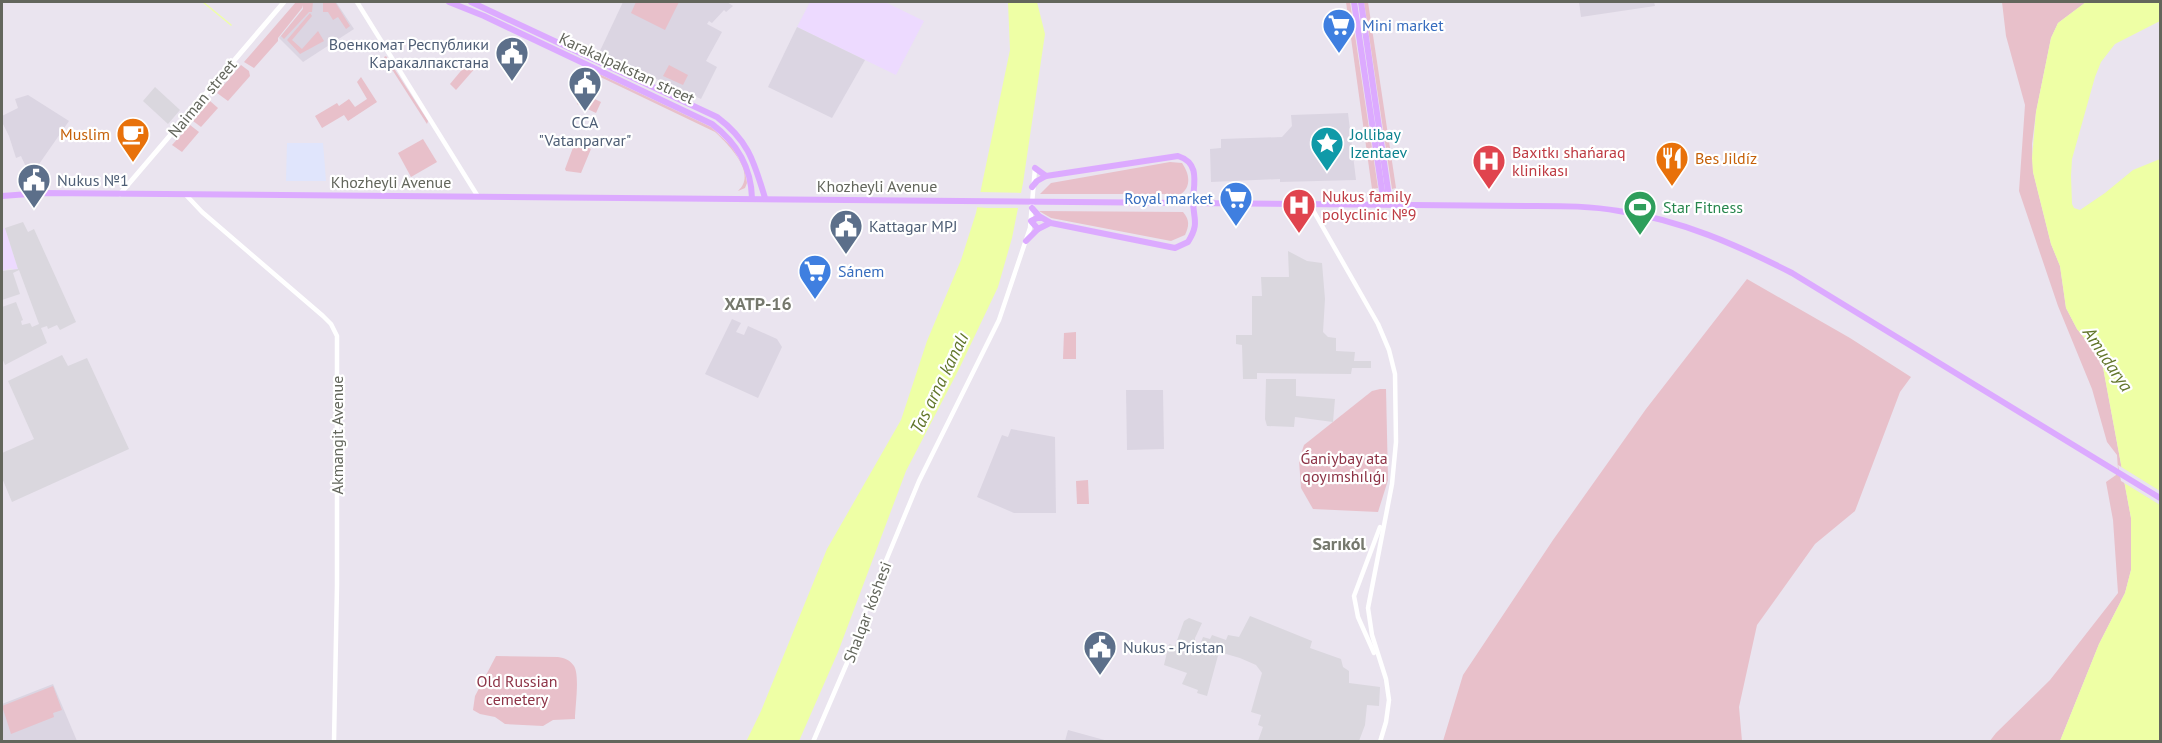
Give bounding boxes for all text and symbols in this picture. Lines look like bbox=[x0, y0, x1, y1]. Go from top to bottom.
supermarket icon: Mini market bbox=[1321, 7, 1357, 54]
place label: Mini market bbox=[1362, 15, 1444, 35]
street label: Karakalpakstan street bbox=[556, 28, 699, 108]
place label: Военкомат Республики Каракалпакстана bbox=[329, 34, 489, 72]
public building icon: Военкомат Республики Каракалпакстана bbox=[494, 35, 530, 82]
street label: Naiman street bbox=[163, 54, 241, 141]
public building icon: CCA "Vatanparvar" bbox=[567, 65, 603, 112]
place label: CCA "Vatanparvar" bbox=[539, 112, 631, 150]
cafe icon: Muslim bbox=[115, 116, 151, 163]
place label: Muslim bbox=[60, 124, 110, 144]
place label: Jollibay Izentaev bbox=[1349, 124, 1408, 162]
place icon: Jollibay Izentaev bbox=[1309, 125, 1345, 172]
restaurant icon: Bes Jildíz bbox=[1654, 140, 1690, 187]
place label: Baxıtkı shańaraq klinikası bbox=[1512, 142, 1626, 180]
hospital icon: Baxıtkı shańaraq klinikası bbox=[1471, 143, 1507, 190]
place label: Bes Jildíz bbox=[1695, 148, 1757, 168]
public building icon: Nukus №1 bbox=[16, 162, 52, 209]
place label: Nukus №1 bbox=[57, 170, 129, 190]
street label: Khozheyli Avenue bbox=[331, 172, 451, 192]
street label: Khozheyli Avenue bbox=[817, 176, 937, 196]
supermarket icon: Royal market bbox=[1218, 180, 1254, 227]
place label: Nukus family polyclinic №9 bbox=[1322, 186, 1417, 224]
hospital icon: Nukus family polyclinic №9 bbox=[1281, 187, 1317, 234]
place label: Royal market bbox=[1124, 188, 1214, 208]
sports icon: Star Fitness bbox=[1622, 189, 1658, 236]
place label: Star Fitness bbox=[1663, 197, 1743, 217]
public building icon: Kattagar MPJ bbox=[828, 208, 864, 255]
place label: Kattagar MPJ bbox=[869, 216, 958, 236]
supermarket icon: Sánem bbox=[797, 253, 833, 300]
place label: Sánem bbox=[838, 261, 884, 281]
district label: XATP-16 bbox=[724, 292, 792, 315]
water label: Amudarya bbox=[2077, 321, 2138, 396]
water label: Tas arna kanalı bbox=[905, 328, 974, 437]
street label: Akmangit Avenue bbox=[327, 376, 347, 494]
park label: Ǵaniybay ata qoyımshılıǵı bbox=[1300, 448, 1388, 486]
district label: Sarıkól bbox=[1312, 532, 1366, 555]
street label: Shalqar kóshesi bbox=[839, 559, 895, 665]
public building icon: Nukus - Pristan bbox=[1082, 629, 1118, 676]
place label: Nukus - Pristan bbox=[1123, 637, 1224, 657]
park label: Old Russian cemetery bbox=[477, 671, 557, 709]

